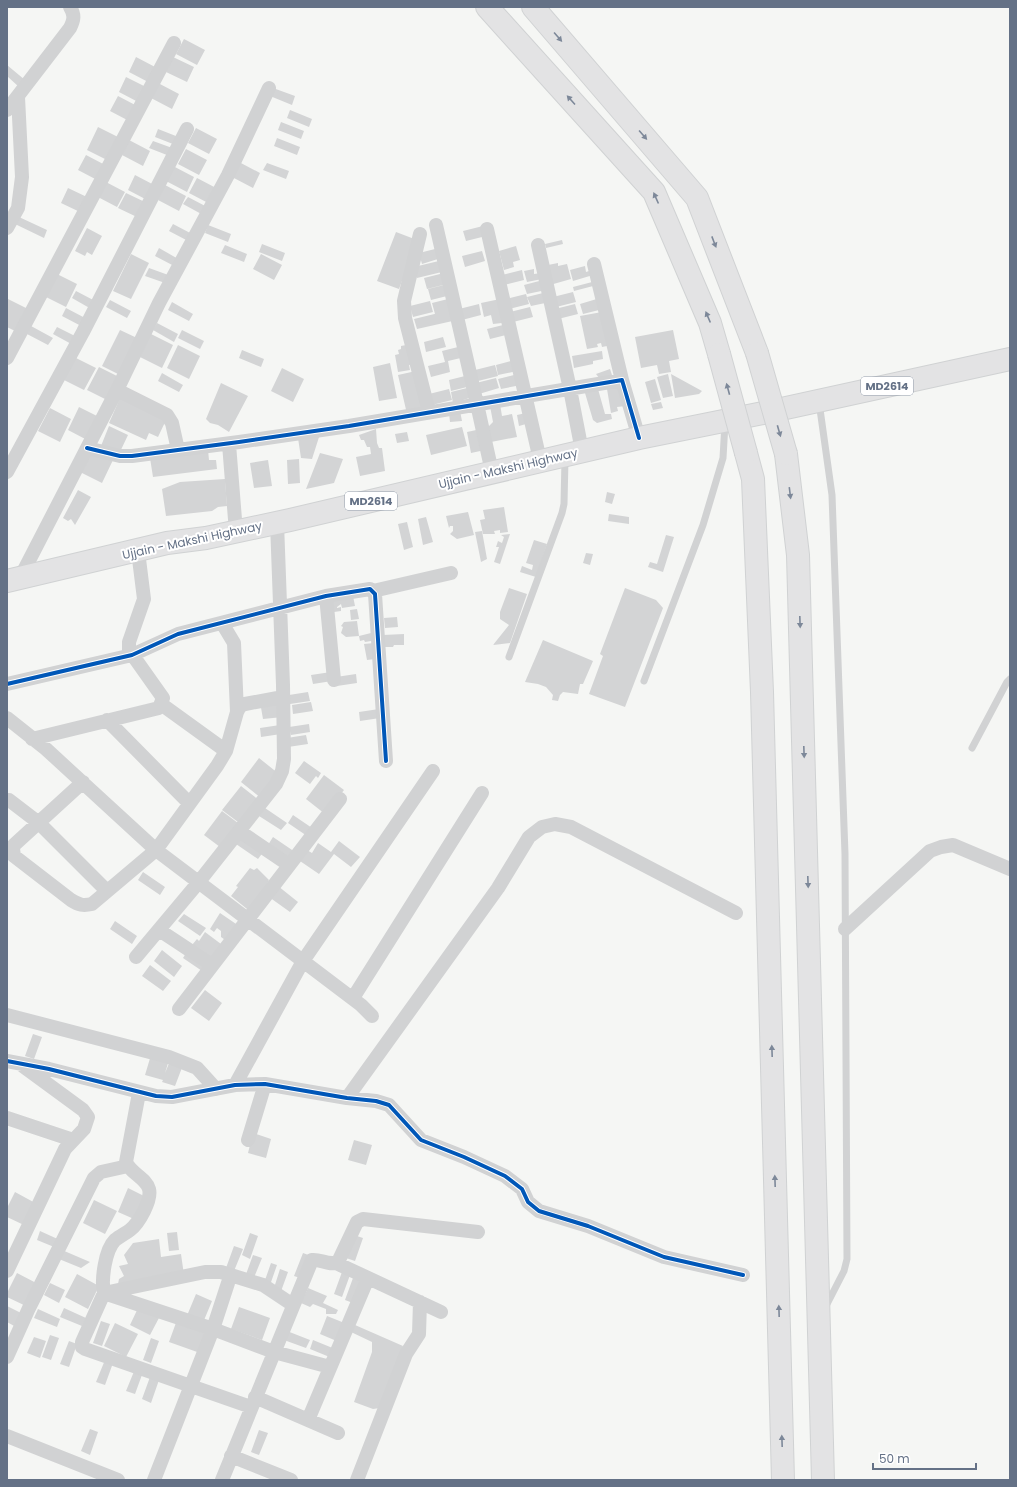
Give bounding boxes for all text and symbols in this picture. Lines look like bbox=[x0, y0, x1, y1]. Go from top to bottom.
one-way arrow bbox=[554, 31, 563, 42]
one-way arrow bbox=[566, 95, 576, 105]
one-way arrow bbox=[639, 130, 648, 140]
one-way arrow bbox=[653, 192, 659, 203]
one-way arrow bbox=[712, 236, 718, 248]
one-way arrow bbox=[704, 311, 711, 323]
road number: MD2614 bbox=[861, 377, 913, 395]
one-way arrow bbox=[725, 382, 731, 394]
one-way arrow bbox=[776, 425, 782, 437]
street label: Ujjain - Makshi Highway bbox=[437, 444, 579, 492]
one-way arrow bbox=[787, 486, 794, 499]
road number: MD2614 bbox=[345, 492, 397, 510]
street label: Ujjain - Makshi Highway bbox=[121, 517, 264, 563]
one-way arrow bbox=[797, 616, 803, 629]
one-way arrow bbox=[801, 746, 807, 759]
one-way arrow bbox=[804, 876, 811, 888]
one-way arrow bbox=[768, 1045, 775, 1057]
one-way arrow bbox=[772, 1174, 778, 1187]
one-way arrow bbox=[776, 1304, 782, 1317]
one-way arrow bbox=[779, 1435, 786, 1447]
scale bar bbox=[873, 1445, 976, 1471]
text: 50 m bbox=[879, 1450, 910, 1467]

